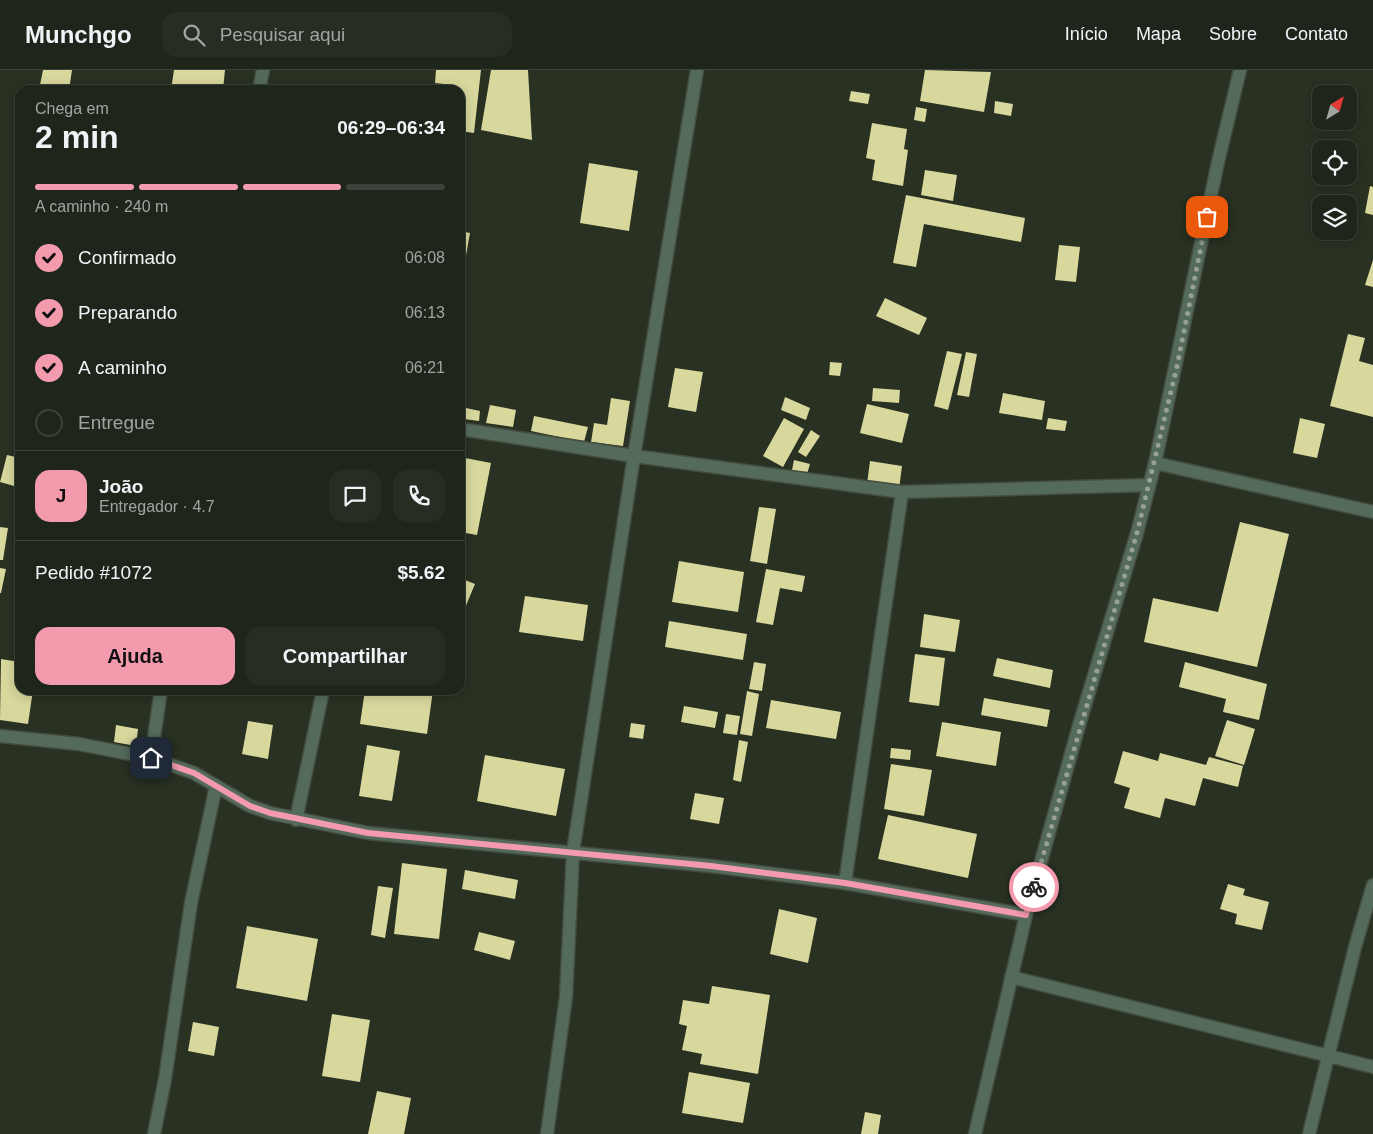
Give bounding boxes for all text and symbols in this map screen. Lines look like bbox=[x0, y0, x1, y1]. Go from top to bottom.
search box bbox=[162, 12, 512, 57]
text: Munchgo bbox=[25, 21, 132, 48]
icon: search bbox=[180, 21, 208, 49]
text: Pesquisar aqui bbox=[220, 24, 345, 45]
text: Início bbox=[1065, 24, 1108, 44]
text: Mapa bbox=[1136, 24, 1181, 44]
text: Sobre bbox=[1209, 24, 1257, 44]
text: Contato bbox=[1285, 24, 1348, 44]
north arrow bbox=[1312, 85, 1358, 130]
map controls bbox=[1312, 85, 1357, 240]
text: Chega em bbox=[35, 100, 109, 117]
text: 06:29–06:34 bbox=[337, 117, 445, 138]
text: 2 min bbox=[35, 119, 119, 155]
button: locate bbox=[1312, 140, 1357, 185]
button: layers bbox=[1312, 195, 1357, 240]
pin bbox=[1186, 196, 1228, 238]
text: A caminho · 240 m bbox=[35, 198, 168, 215]
icon: bag bbox=[1193, 203, 1221, 231]
icon: check bbox=[35, 244, 63, 272]
text: Confirmado bbox=[78, 247, 176, 268]
text: 06:08 bbox=[405, 249, 445, 266]
icon: check bbox=[35, 299, 63, 327]
text: Preparando bbox=[78, 302, 177, 323]
text: 06:13 bbox=[405, 304, 445, 321]
icon: check bbox=[35, 354, 63, 382]
text: A caminho bbox=[78, 357, 167, 378]
text: 06:21 bbox=[405, 359, 445, 376]
text: Entregue bbox=[78, 412, 155, 433]
button: chat bbox=[329, 470, 381, 522]
button: phone bbox=[393, 470, 445, 522]
text: João bbox=[99, 476, 143, 497]
text: J bbox=[56, 485, 66, 506]
text: Entregador · 4.7 bbox=[99, 498, 215, 515]
text: Pedido #1072 bbox=[35, 562, 152, 583]
text: $5.62 bbox=[397, 562, 445, 583]
button: Ajuda bbox=[35, 627, 235, 685]
button: Compartilhar bbox=[245, 627, 445, 685]
pin bbox=[130, 737, 172, 779]
icon: home bbox=[137, 744, 165, 772]
courier bbox=[1009, 862, 1059, 912]
icon: bike bbox=[1020, 873, 1048, 901]

